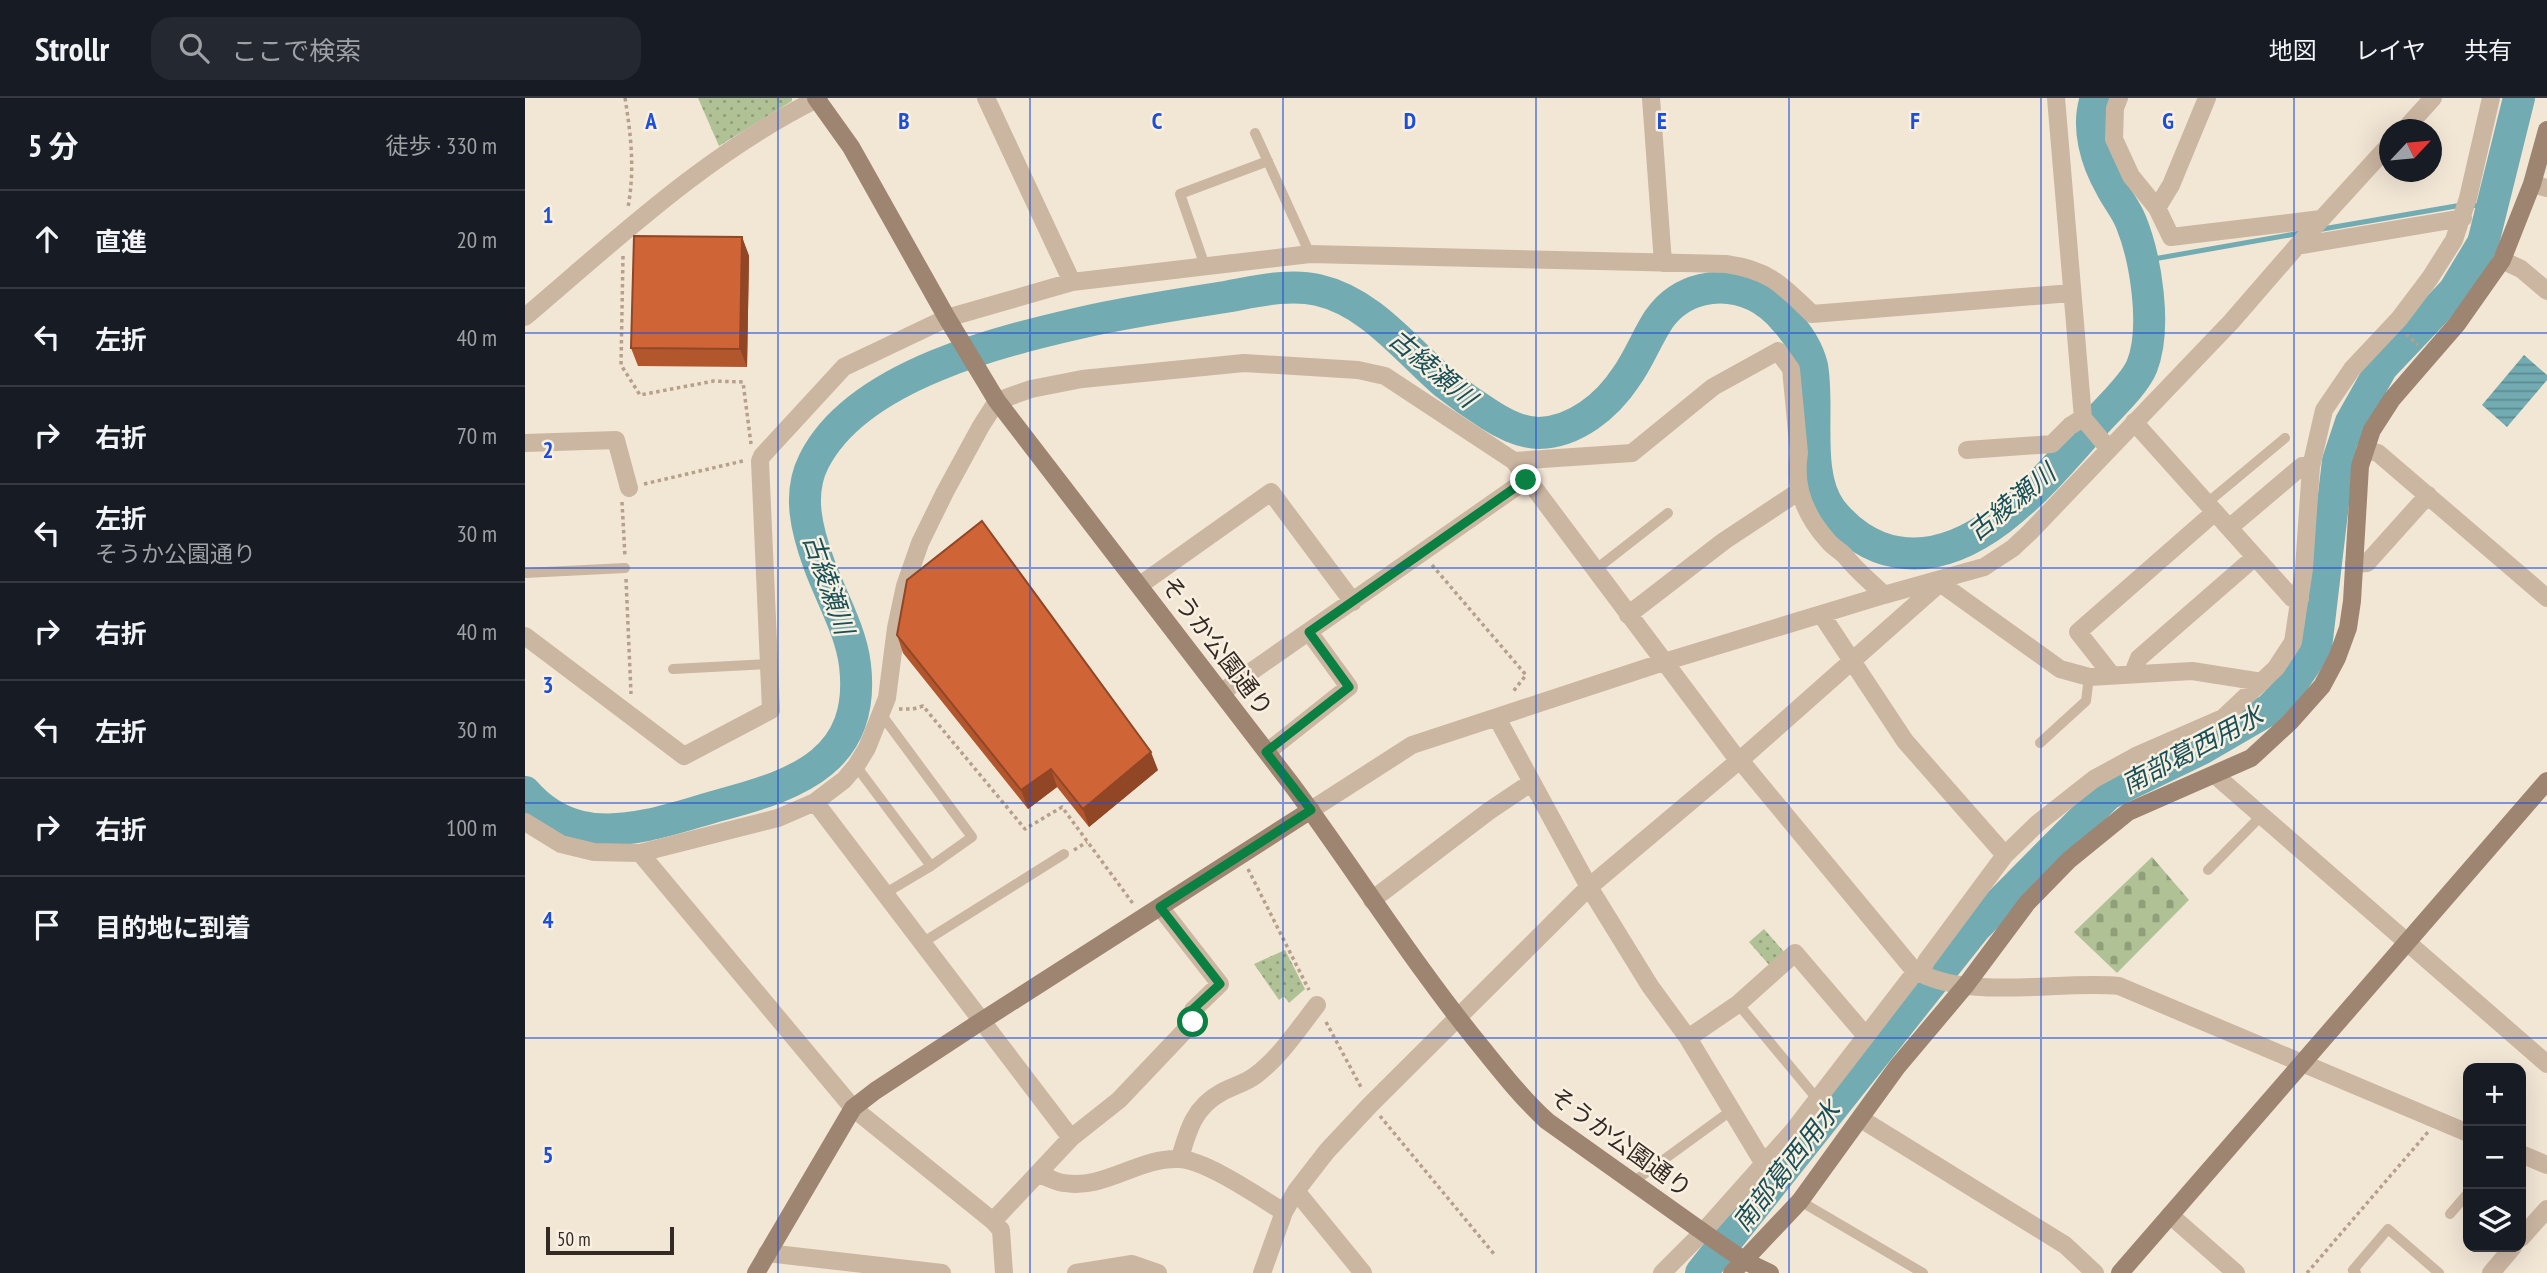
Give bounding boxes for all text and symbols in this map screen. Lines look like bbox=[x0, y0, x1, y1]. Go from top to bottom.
search box bbox=[151, 17, 641, 80]
text: Strollr bbox=[35, 27, 109, 70]
icon: search bbox=[175, 29, 213, 67]
text: ここで検索 bbox=[231, 34, 361, 67]
text: 地図 bbox=[2269, 35, 2317, 66]
text: レイヤ bbox=[2355, 35, 2426, 66]
text: 共有 bbox=[2464, 35, 2512, 66]
text: A bbox=[644, 106, 657, 135]
text: B bbox=[898, 106, 910, 135]
text: C bbox=[1152, 106, 1163, 135]
text: D bbox=[1404, 106, 1416, 135]
text: E bbox=[1657, 106, 1667, 135]
text: F bbox=[1910, 106, 1920, 135]
text: G bbox=[2162, 106, 2174, 135]
north arrow bbox=[2379, 119, 2442, 182]
text: 5 分 bbox=[28, 126, 79, 165]
text: 徒歩 · 330 m bbox=[385, 131, 497, 160]
text: 1 bbox=[543, 200, 554, 229]
icon: ahead bbox=[28, 220, 66, 258]
text: 直進 bbox=[95, 225, 147, 258]
text: 20 m bbox=[456, 225, 497, 254]
icon: left bbox=[28, 318, 66, 356]
water label: 古綾瀬川 bbox=[1383, 322, 1486, 416]
text: 左折 bbox=[95, 323, 147, 356]
text: 40 m bbox=[456, 323, 497, 352]
icon: right bbox=[28, 416, 66, 454]
text: 右折 bbox=[95, 421, 147, 454]
text: 70 m bbox=[456, 421, 497, 450]
text: 2 bbox=[543, 435, 554, 464]
water label: 古綾瀬川 bbox=[1960, 455, 2064, 548]
route end bbox=[1510, 464, 1541, 495]
text: 左折 bbox=[95, 502, 147, 535]
icon: left bbox=[28, 514, 66, 552]
text: 30 m bbox=[456, 519, 497, 548]
water label: 古綾瀬川 bbox=[796, 529, 863, 641]
text: そうか公園通り bbox=[95, 539, 256, 568]
street label: そうか公園通り bbox=[1154, 570, 1280, 722]
icon: right bbox=[28, 612, 66, 650]
text: 右折 bbox=[95, 617, 147, 650]
text: 40 m bbox=[456, 617, 497, 646]
text: 3 bbox=[543, 670, 554, 699]
water label: 南部葛西用水 bbox=[2115, 696, 2271, 800]
icon: left bbox=[28, 710, 66, 748]
text: 左折 bbox=[95, 715, 147, 748]
text: 30 m bbox=[456, 715, 497, 744]
icon: right bbox=[28, 808, 66, 846]
text: 右折 bbox=[95, 813, 147, 846]
text: 100 m bbox=[446, 813, 497, 842]
text: 4 bbox=[543, 905, 554, 934]
icon: arrive bbox=[28, 906, 66, 944]
text: 目的地に到着 bbox=[95, 911, 251, 944]
route start bbox=[1177, 1006, 1208, 1037]
map controls bbox=[2463, 1063, 2526, 1252]
button: + bbox=[2463, 1063, 2526, 1126]
street label: そうか公園通り bbox=[1544, 1080, 1698, 1204]
water label: 南部葛西用水 bbox=[1725, 1092, 1849, 1238]
button: − bbox=[2463, 1126, 2526, 1189]
text: 5 bbox=[543, 1140, 554, 1169]
button: layers bbox=[2463, 1189, 2526, 1252]
scale bar bbox=[546, 1224, 674, 1256]
text: 50 m bbox=[557, 1227, 591, 1251]

